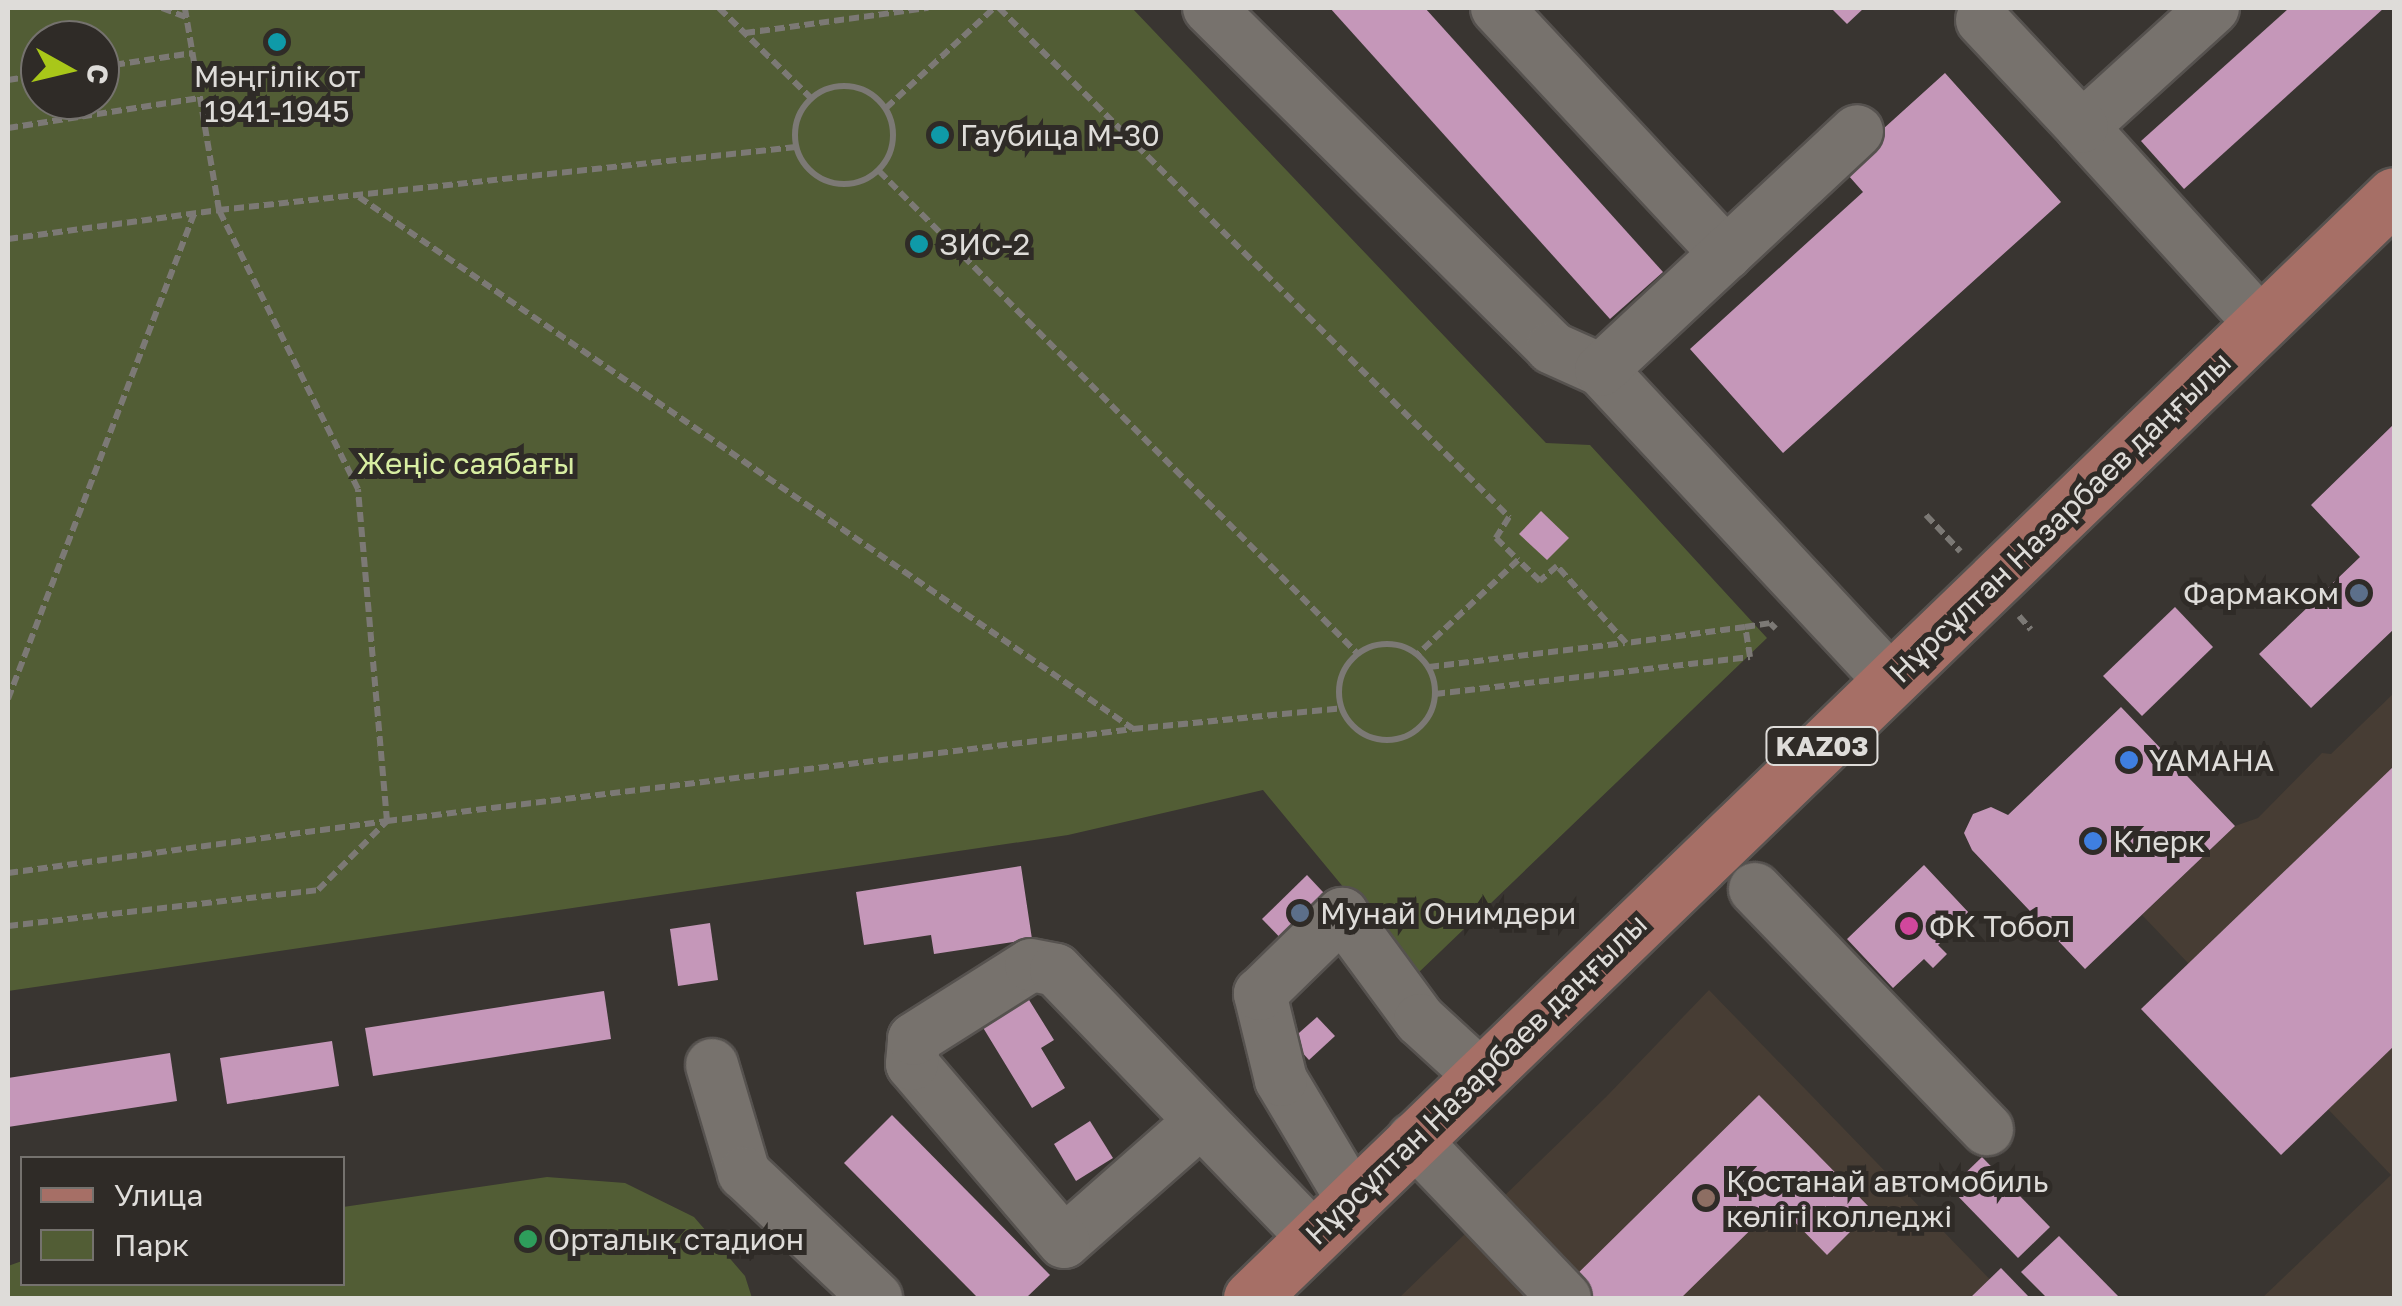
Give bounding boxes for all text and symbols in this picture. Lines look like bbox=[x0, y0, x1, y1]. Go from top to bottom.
north arrow bbox=[20, 20, 120, 120]
marker: Мәңгілік от 1941-1945 bbox=[266, 31, 288, 53]
place label: Мәңгілік от 1941-1945 bbox=[194, 58, 360, 128]
text: С bbox=[81, 62, 116, 86]
place label: Гаубица М-30 bbox=[960, 117, 1160, 153]
marker: Гаубица М-30 bbox=[929, 124, 951, 146]
place label: ЗИС-2 bbox=[939, 226, 1030, 262]
marker: ЗИС-2 bbox=[908, 233, 930, 255]
street label: Нұрсұлтан Назарбаев даңғылы bbox=[1882, 344, 2238, 690]
park label: Жеңіс саябағы bbox=[357, 445, 575, 481]
place label: Фармаком bbox=[2183, 575, 2339, 611]
marker: Фармаком bbox=[2348, 582, 2370, 604]
road number: KАZ03 bbox=[1764, 723, 1880, 769]
place label: YAMAHA bbox=[2149, 742, 2274, 778]
marker: YAMAHA bbox=[2118, 749, 2140, 771]
place label: Клерк bbox=[2113, 823, 2205, 859]
marker: Клерк bbox=[2082, 830, 2104, 852]
place label: Мунай Онимдери bbox=[1320, 895, 1576, 931]
marker: Мунай Онимдери bbox=[1289, 902, 1311, 924]
street label: Нұрсұлтан Назарбаев даңғылы bbox=[1298, 906, 1654, 1252]
place label: ФК Тобол bbox=[1929, 908, 2070, 944]
marker: ФК Тобол bbox=[1898, 915, 1920, 937]
legend bbox=[20, 1156, 345, 1286]
place label: Қостанай автомобиль көлігі колледжі bbox=[1726, 1163, 2048, 1234]
text: Улица bbox=[114, 1177, 203, 1213]
marker: Қостанай автомобиль көлігі колледжі bbox=[1695, 1187, 1717, 1209]
place label: Орталық стадион bbox=[548, 1221, 804, 1257]
text: Парк bbox=[114, 1227, 189, 1263]
marker: Орталық стадион bbox=[517, 1228, 539, 1250]

